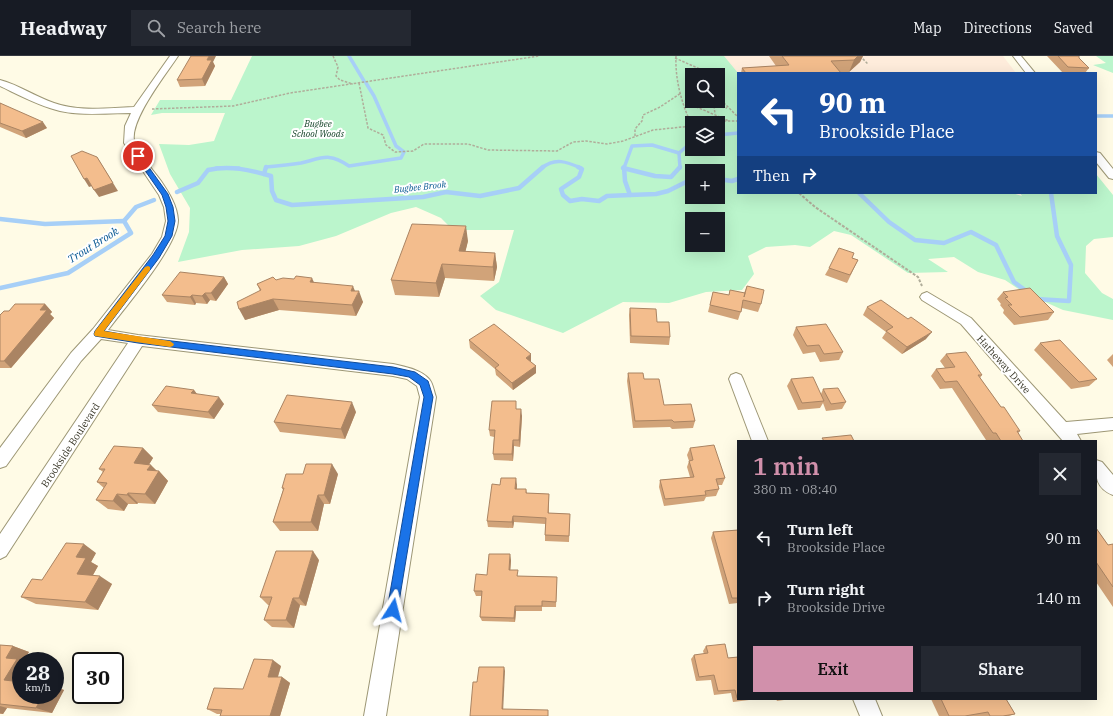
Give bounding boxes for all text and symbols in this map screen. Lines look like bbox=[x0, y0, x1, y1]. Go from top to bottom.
search box bbox=[131, 10, 411, 46]
text: Headway bbox=[20, 16, 107, 40]
icon: search bbox=[145, 17, 167, 39]
text: Search here bbox=[177, 18, 261, 37]
text: Map bbox=[913, 19, 942, 37]
text: Directions bbox=[964, 19, 1032, 37]
text: Saved bbox=[1054, 19, 1093, 37]
map controls bbox=[685, 68, 725, 252]
button: search bbox=[685, 68, 725, 108]
text: 90 m bbox=[819, 84, 886, 121]
icon: left bbox=[753, 88, 805, 140]
button: layers bbox=[685, 116, 725, 156]
park label: Bugbee School Woods bbox=[291, 118, 345, 139]
text: Brookside Place bbox=[819, 120, 955, 143]
pin bbox=[121, 139, 155, 173]
icon: arrive bbox=[127, 145, 149, 167]
button: + bbox=[685, 164, 725, 204]
icon: right bbox=[798, 164, 820, 186]
text: Then bbox=[753, 166, 790, 185]
water label: Bugbee Brook bbox=[392, 178, 447, 195]
button: − bbox=[685, 212, 725, 252]
water label: Trout Brook bbox=[65, 224, 121, 266]
street label: Hatheway Drive bbox=[974, 332, 1033, 396]
street label: Brookside Boulevard bbox=[38, 401, 103, 490]
text: 1 min bbox=[753, 450, 820, 482]
button: close bbox=[1039, 453, 1081, 495]
text: 380 m · 08:40 bbox=[753, 481, 837, 498]
text: Turn left bbox=[787, 520, 853, 539]
icon: left bbox=[753, 527, 775, 549]
text: 90 m bbox=[1045, 529, 1081, 548]
text: Brookside Place bbox=[787, 539, 885, 556]
text: Turn right bbox=[787, 580, 865, 599]
icon: right bbox=[753, 587, 775, 609]
position arrow bbox=[372, 589, 414, 631]
text: 140 m bbox=[1036, 589, 1081, 608]
text: Brookside Drive bbox=[787, 599, 885, 616]
button: Exit bbox=[753, 646, 913, 692]
button: Share bbox=[921, 646, 1081, 692]
speed limit sign: 30 bbox=[72, 652, 124, 704]
text: 28 bbox=[26, 659, 50, 686]
text: km/h bbox=[25, 681, 51, 694]

